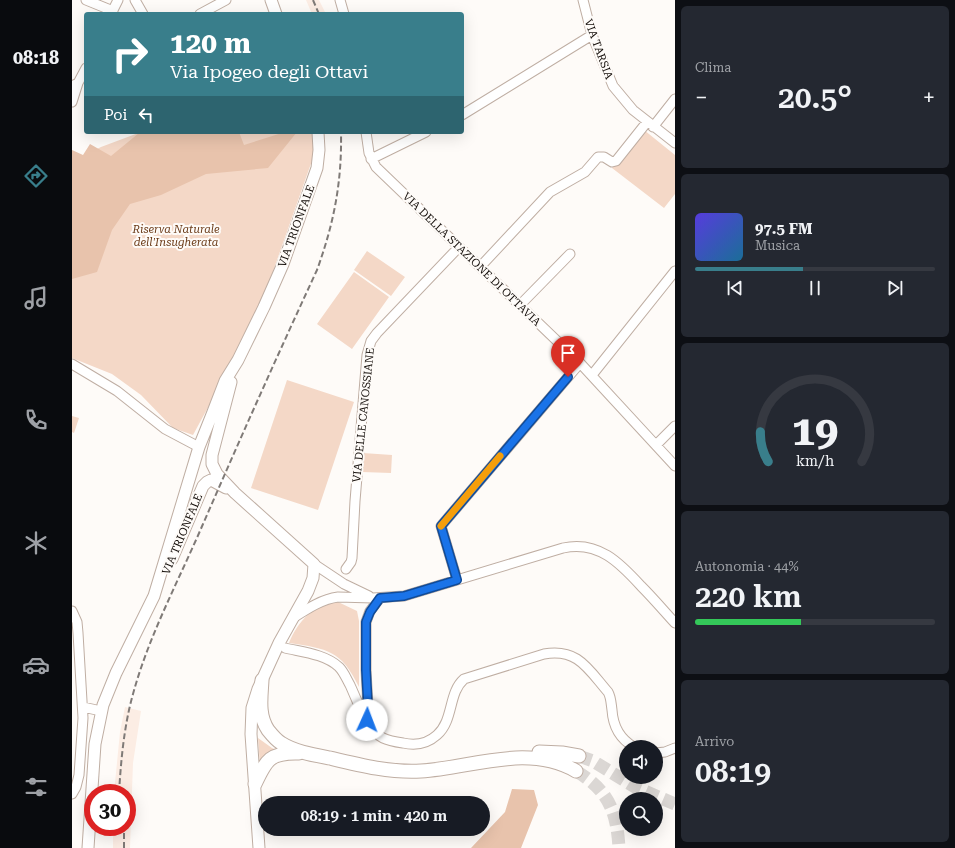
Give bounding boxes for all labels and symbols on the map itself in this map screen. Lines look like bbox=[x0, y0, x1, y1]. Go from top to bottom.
street label: VIA TARSIA bbox=[582, 17, 616, 81]
street label: VIA TRIONFALE bbox=[276, 183, 317, 269]
street label: VIA DELLA STAZIONE DI OTTAVIA bbox=[400, 190, 543, 329]
park label: Riserva Naturale dell'Insugherata bbox=[131, 223, 220, 249]
pin bbox=[551, 336, 585, 377]
street label: VIA DELLE CANOSSIANE bbox=[350, 347, 377, 483]
street label: VIA TRIONFALE bbox=[160, 492, 205, 577]
position arrow bbox=[346, 699, 388, 741]
speed limit sign: 30 bbox=[84, 784, 136, 836]

